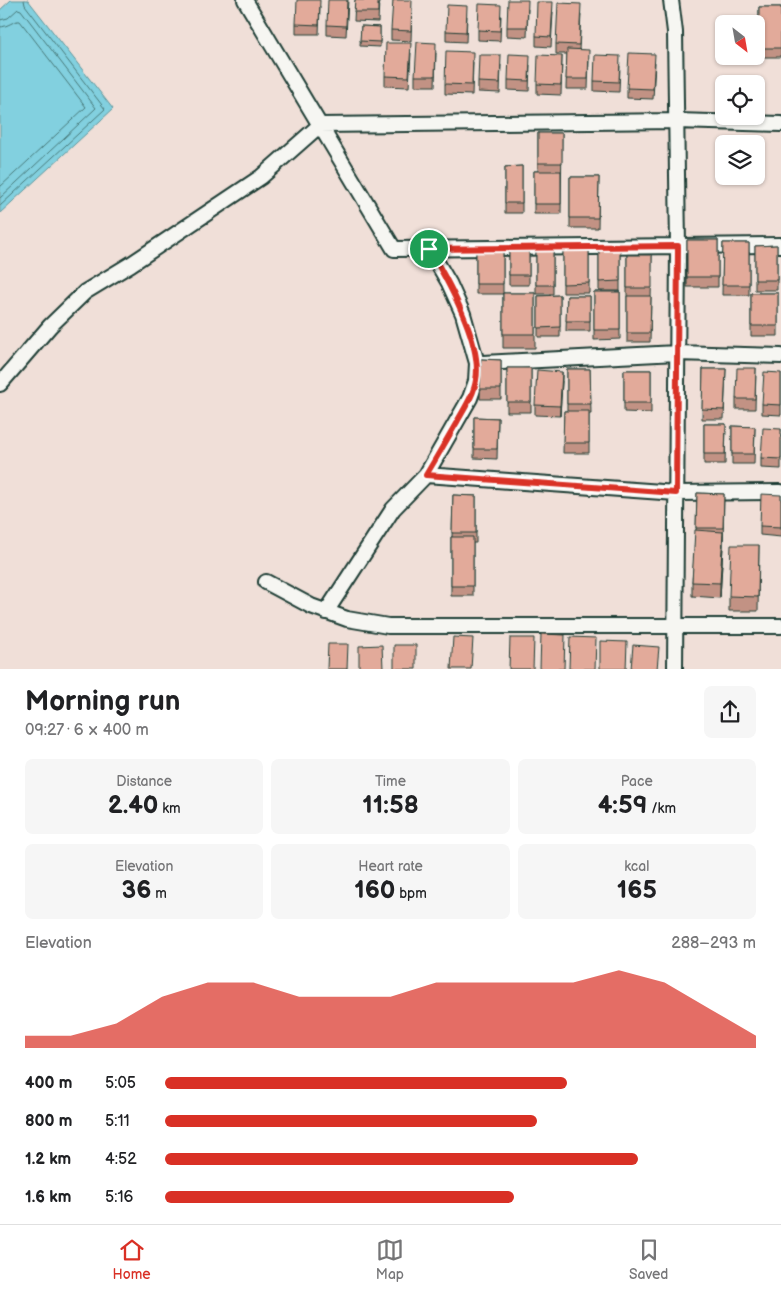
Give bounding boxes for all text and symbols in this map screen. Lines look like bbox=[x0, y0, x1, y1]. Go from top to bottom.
north arrow bbox=[715, 15, 765, 65]
map controls bbox=[715, 15, 765, 185]
button: locate bbox=[715, 75, 765, 125]
button: layers bbox=[715, 135, 765, 185]
pin bbox=[408, 228, 450, 270]
icon: arrive bbox=[415, 235, 443, 263]
text: Morning run bbox=[25, 685, 180, 718]
button: share bbox=[704, 686, 756, 738]
text: 09:27 · 6 × 400 m bbox=[25, 721, 149, 740]
text: Distance bbox=[116, 773, 172, 790]
text: Time bbox=[375, 773, 406, 790]
text: Pace bbox=[621, 773, 653, 790]
text: 2.40 bbox=[108, 790, 158, 821]
text: 11:58 bbox=[362, 790, 419, 821]
text: 4:59 bbox=[598, 790, 647, 821]
text: km bbox=[158, 800, 181, 817]
text: /km bbox=[647, 800, 676, 817]
text: Elevation bbox=[115, 858, 173, 875]
text: Heart rate bbox=[358, 858, 423, 875]
text: kcal bbox=[624, 858, 649, 875]
text: 36 bbox=[122, 875, 151, 906]
text: 160 bbox=[354, 875, 395, 906]
text: 165 bbox=[617, 875, 657, 906]
text: m bbox=[151, 885, 167, 902]
text: bpm bbox=[395, 885, 427, 902]
text: Elevation bbox=[25, 934, 92, 953]
text: 288–293 m bbox=[671, 934, 756, 953]
text: 400 m bbox=[25, 1074, 72, 1093]
text: 5:05 bbox=[105, 1074, 136, 1093]
text: 800 m bbox=[25, 1112, 73, 1131]
text: 5:11 bbox=[105, 1112, 130, 1131]
text: 1.2 km bbox=[25, 1150, 71, 1169]
text: 4:52 bbox=[105, 1150, 137, 1169]
text: 1.6 km bbox=[25, 1188, 71, 1207]
text: 5:16 bbox=[105, 1188, 133, 1207]
tab: Home bbox=[113, 1236, 151, 1283]
tab: Map bbox=[376, 1236, 404, 1283]
tab: Saved bbox=[629, 1236, 668, 1283]

